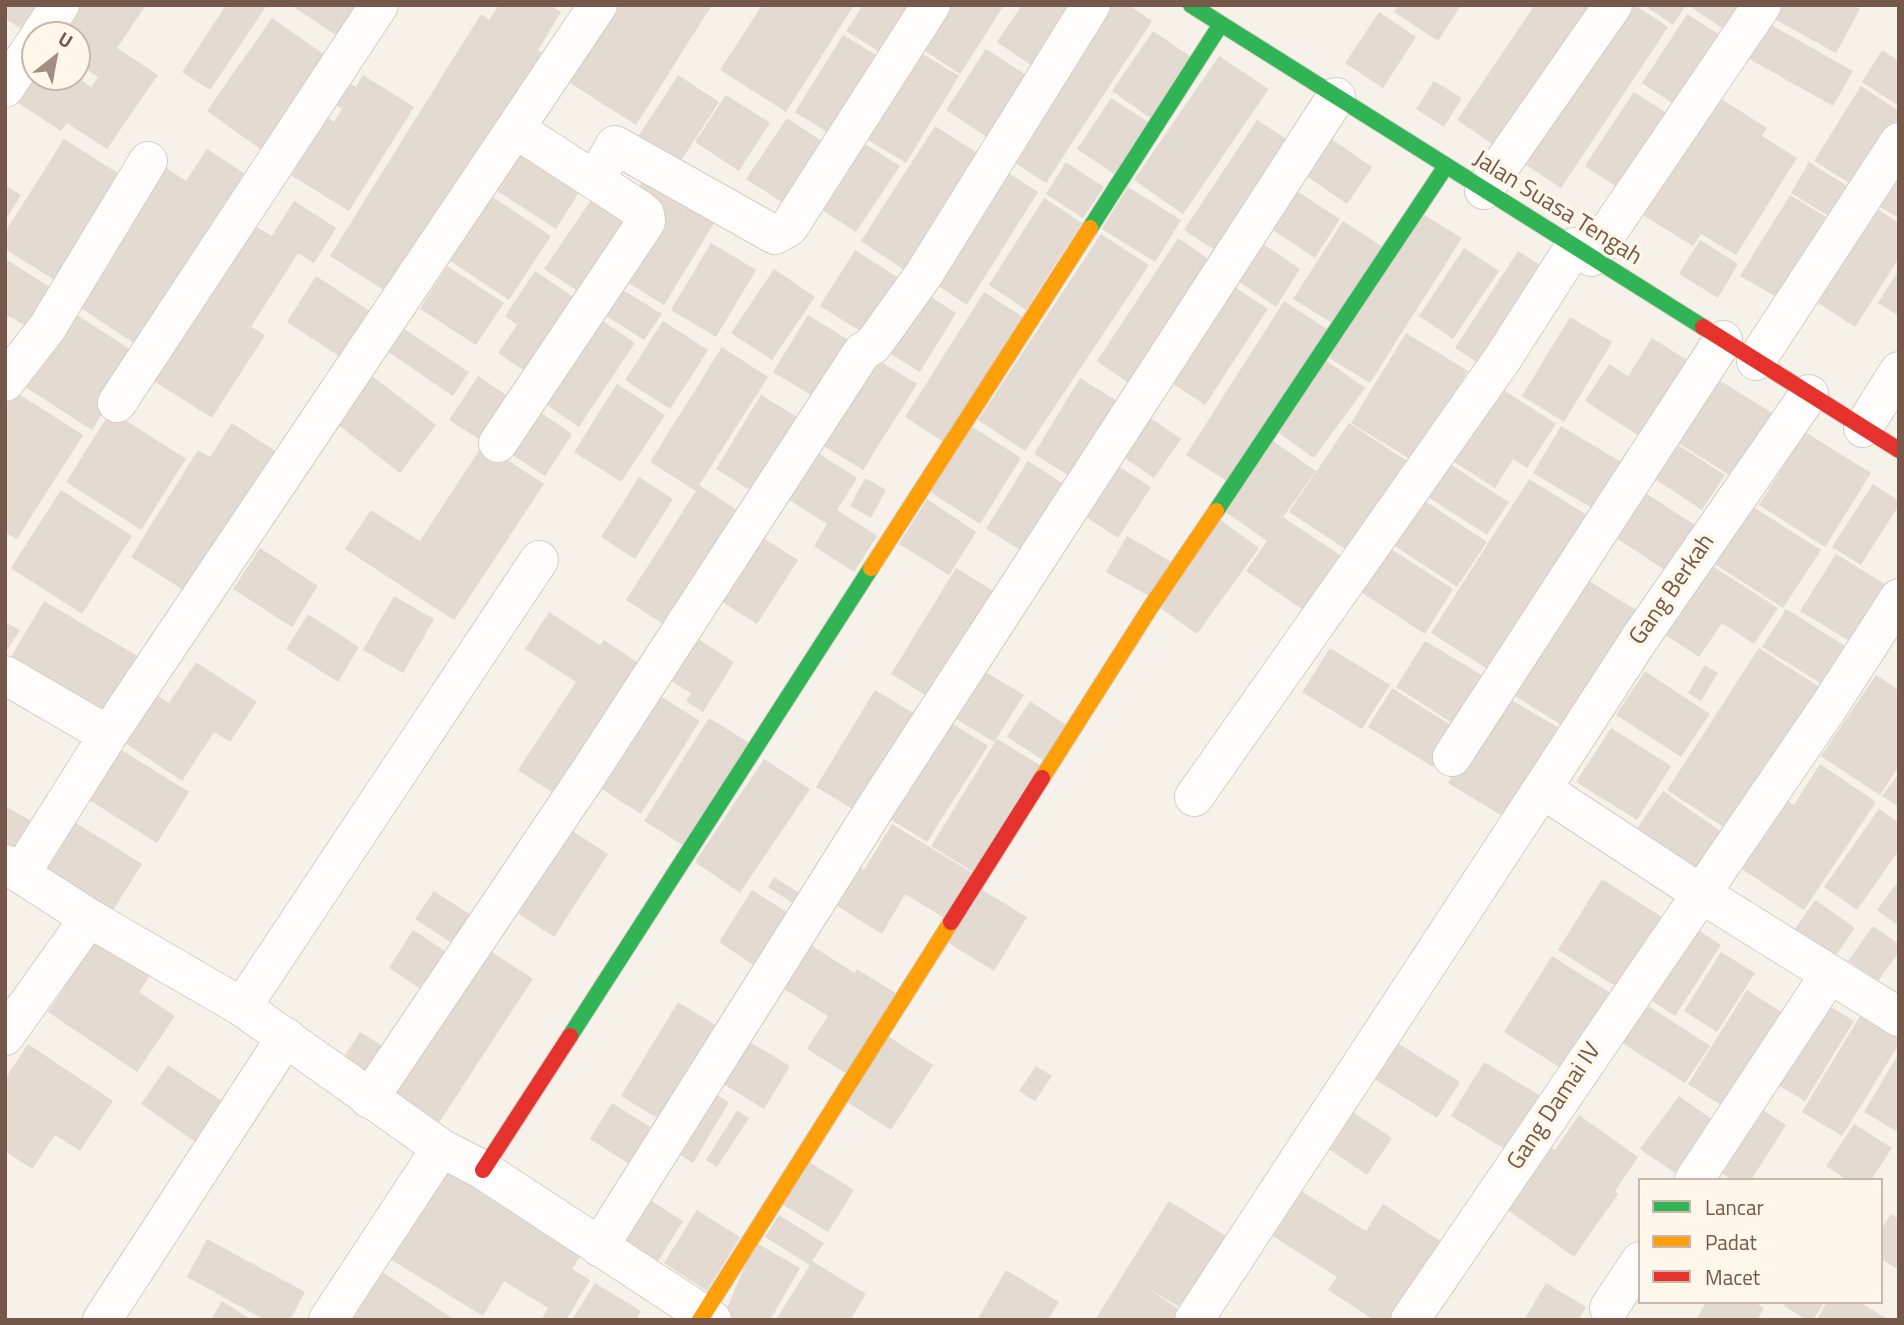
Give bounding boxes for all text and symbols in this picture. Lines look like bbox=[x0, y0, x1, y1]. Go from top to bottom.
north arrow bbox=[21, 21, 91, 91]
text: U bbox=[53, 24, 79, 55]
street label: Jalan Suasa Tengah bbox=[1467, 145, 1647, 273]
street label: Gang Berkah bbox=[1624, 529, 1722, 651]
street label: Gang Damai IV bbox=[1502, 1038, 1608, 1176]
legend bbox=[1638, 1178, 1883, 1304]
text: Lancar bbox=[1705, 1191, 1764, 1223]
text: Padat bbox=[1705, 1226, 1757, 1258]
text: Macet bbox=[1705, 1261, 1760, 1293]

